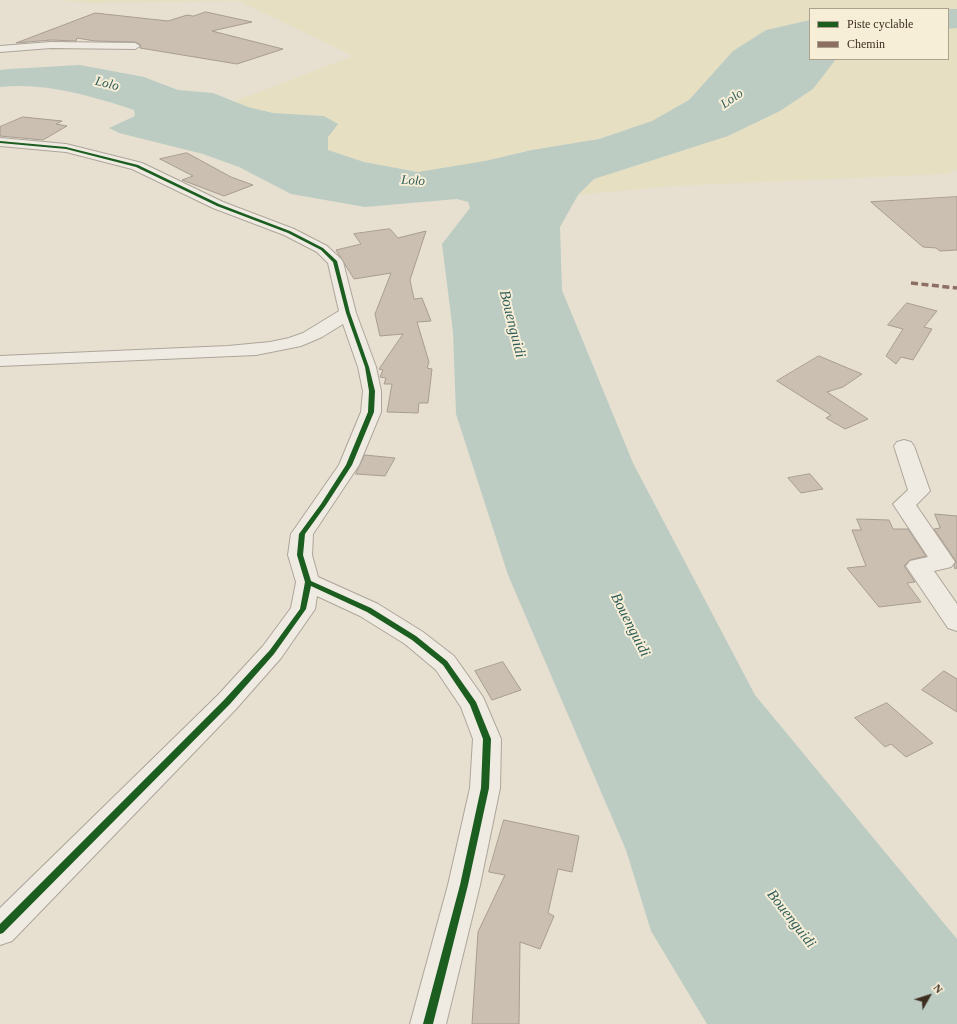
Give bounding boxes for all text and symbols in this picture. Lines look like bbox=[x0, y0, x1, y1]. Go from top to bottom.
legend bbox=[809, 8, 949, 60]
text: Piste cyclable bbox=[847, 17, 913, 31]
text: Chemin bbox=[847, 37, 885, 51]
water label: Lolo bbox=[94, 74, 120, 94]
water label: Lolo bbox=[718, 86, 746, 112]
water label: Lolo bbox=[401, 173, 425, 189]
water label: Bouenguidi bbox=[495, 288, 529, 360]
water label: Bouenguidi bbox=[606, 590, 654, 660]
water label: Bouenguidi bbox=[763, 886, 819, 952]
north arrow bbox=[909, 976, 949, 1016]
text: N bbox=[931, 982, 945, 995]

